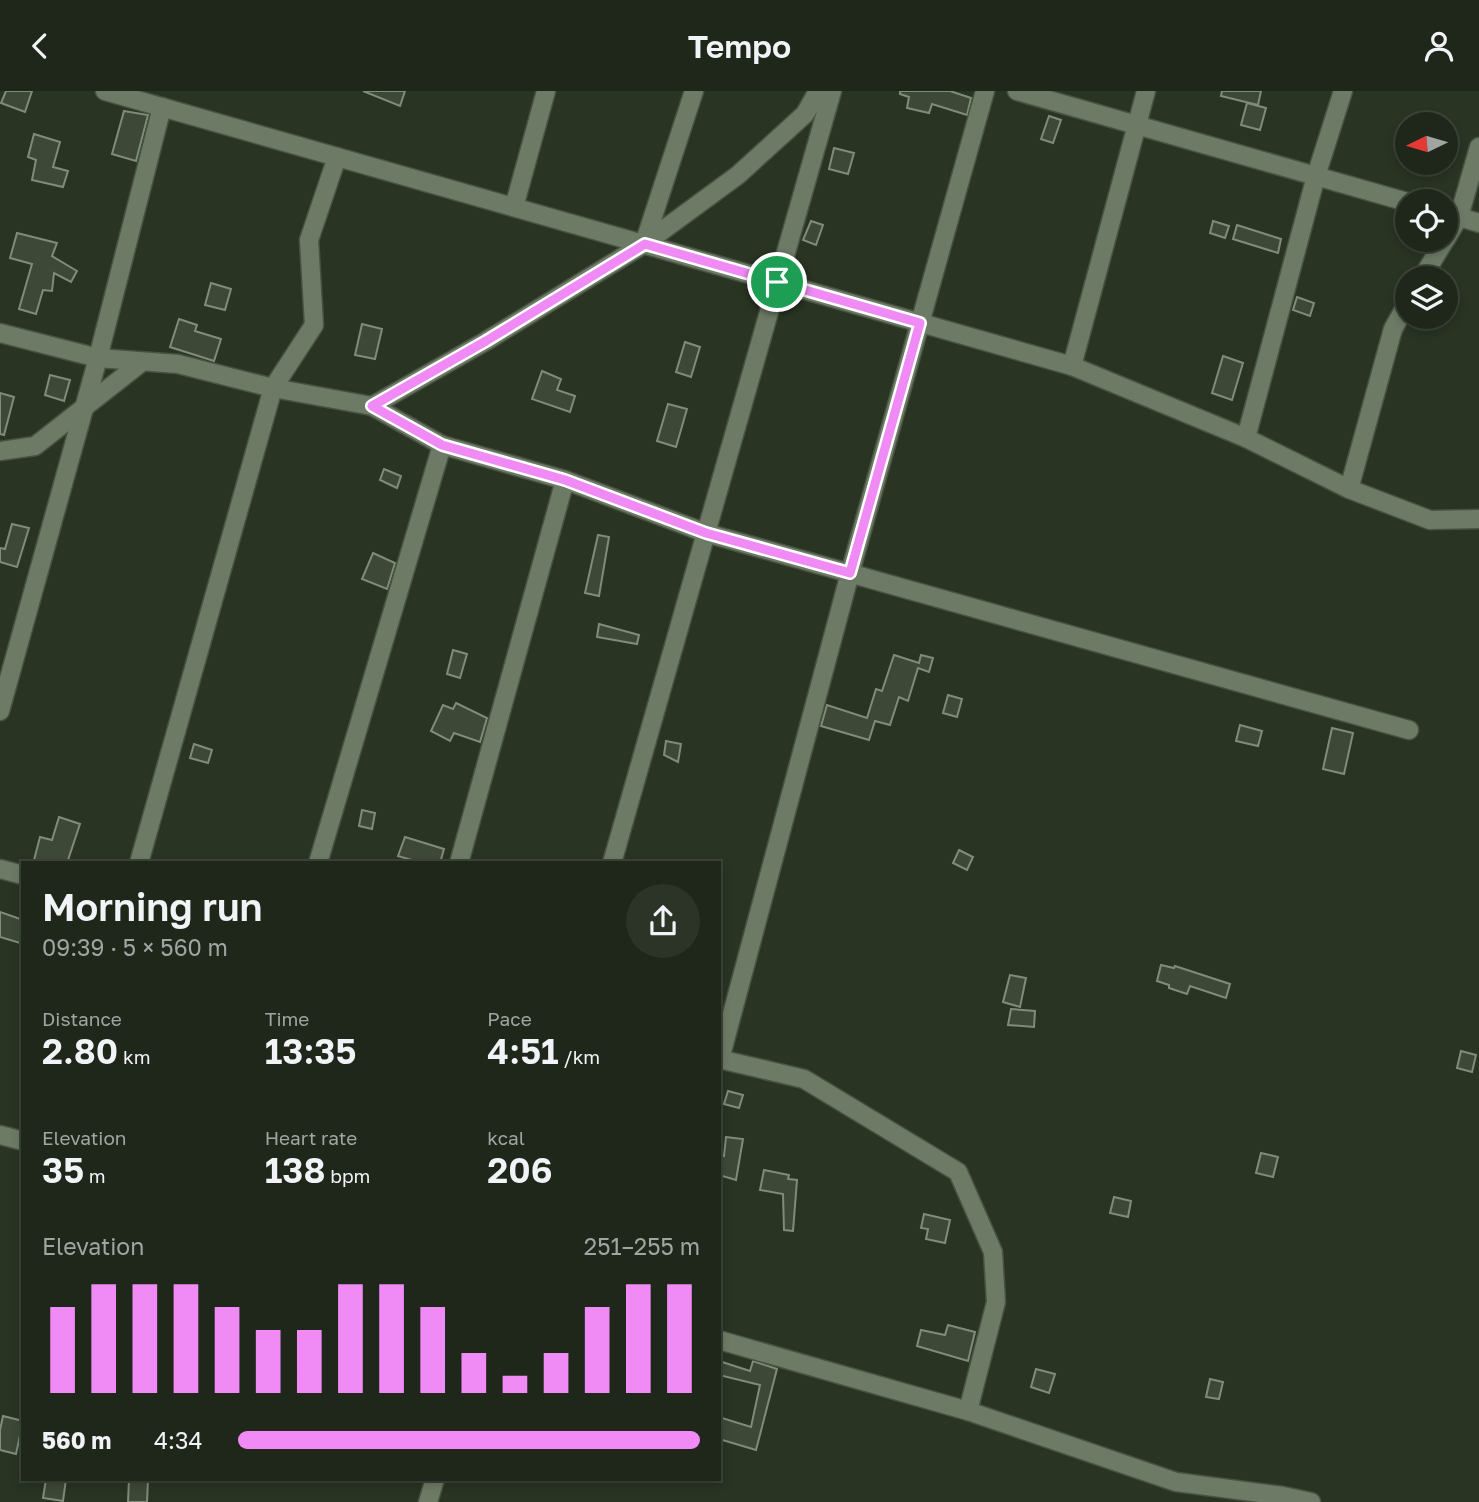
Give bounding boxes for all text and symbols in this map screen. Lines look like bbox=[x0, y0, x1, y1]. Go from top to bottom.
icon: back bbox=[21, 27, 59, 65]
text: Tempo bbox=[688, 27, 791, 65]
icon: person bbox=[1420, 27, 1458, 65]
north arrow bbox=[1395, 112, 1458, 175]
map controls bbox=[1395, 112, 1458, 329]
button: locate bbox=[1395, 189, 1458, 252]
pin bbox=[747, 252, 807, 312]
icon: arrive bbox=[758, 263, 796, 301]
button: layers bbox=[1395, 266, 1458, 329]
text: Morning run bbox=[42, 884, 263, 929]
button: share bbox=[626, 884, 700, 958]
text: 09:39 · 5 × 560 m bbox=[42, 933, 228, 961]
text: Distance bbox=[42, 1007, 122, 1030]
text: Time bbox=[265, 1007, 309, 1030]
text: Pace bbox=[487, 1007, 532, 1030]
text: 2.80 bbox=[42, 1030, 118, 1072]
text: 13:35 bbox=[265, 1030, 356, 1072]
text: 4:51 bbox=[487, 1030, 559, 1072]
text: km bbox=[118, 1045, 151, 1068]
text: /km bbox=[559, 1045, 600, 1068]
text: Elevation bbox=[42, 1126, 127, 1149]
text: Heart rate bbox=[265, 1126, 357, 1149]
text: kcal bbox=[487, 1126, 525, 1149]
text: 35 bbox=[42, 1149, 84, 1191]
text: 138 bbox=[265, 1149, 325, 1191]
text: 206 bbox=[487, 1149, 553, 1191]
text: m bbox=[84, 1164, 106, 1187]
text: bpm bbox=[325, 1164, 370, 1187]
text: Elevation bbox=[42, 1232, 144, 1260]
text: 251–255 m bbox=[584, 1232, 700, 1260]
text: 560 m bbox=[42, 1426, 111, 1454]
text: 4:34 bbox=[154, 1426, 202, 1454]

